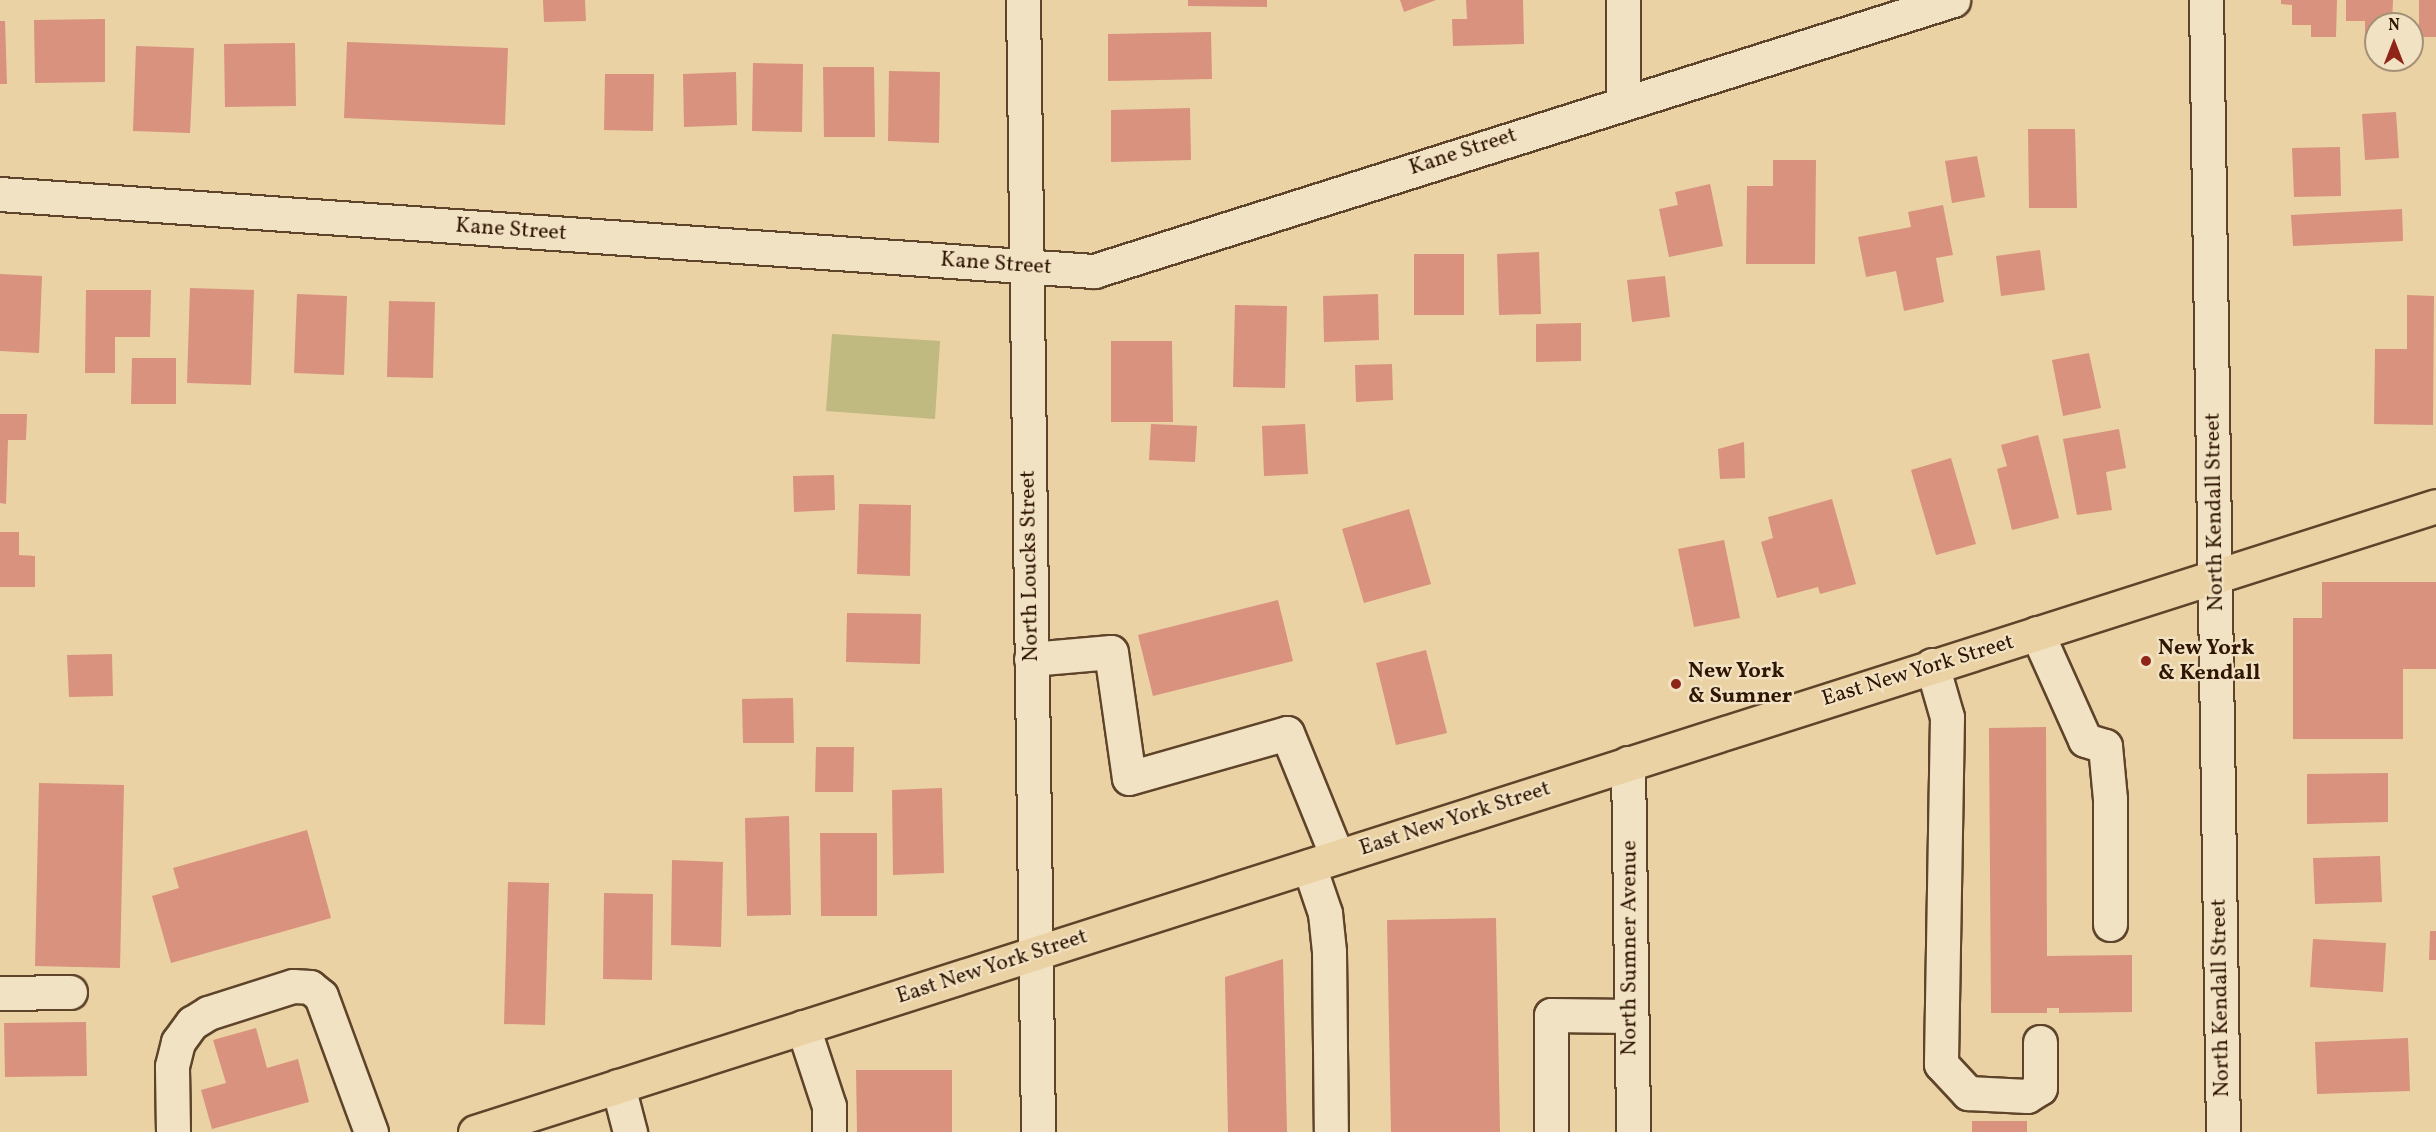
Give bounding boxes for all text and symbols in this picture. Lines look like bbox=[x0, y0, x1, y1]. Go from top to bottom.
north arrow bbox=[2364, 12, 2424, 72]
text: N bbox=[2388, 15, 2400, 37]
street label: Kane Street bbox=[1406, 122, 1520, 182]
street label: Kane Street bbox=[454, 213, 568, 247]
street label: Kane Street bbox=[939, 247, 1053, 281]
street label: North Kendall Street bbox=[2200, 412, 2230, 612]
street label: North Loucks Street bbox=[1015, 470, 1045, 662]
street label: East New York Street bbox=[1818, 629, 2018, 713]
place label: New York & Kendall bbox=[2158, 635, 2260, 686]
marker: New York & Kendall bbox=[2139, 654, 2153, 668]
place label: New York & Sumner bbox=[1688, 658, 1792, 710]
marker: New York & Sumner bbox=[1669, 677, 1683, 691]
street label: East New York Street bbox=[1356, 775, 1554, 863]
street label: North Sumner Avenue bbox=[1617, 840, 1643, 1056]
street label: North Kendall Street bbox=[2206, 898, 2236, 1098]
street label: East New York Street bbox=[893, 923, 1091, 1011]

